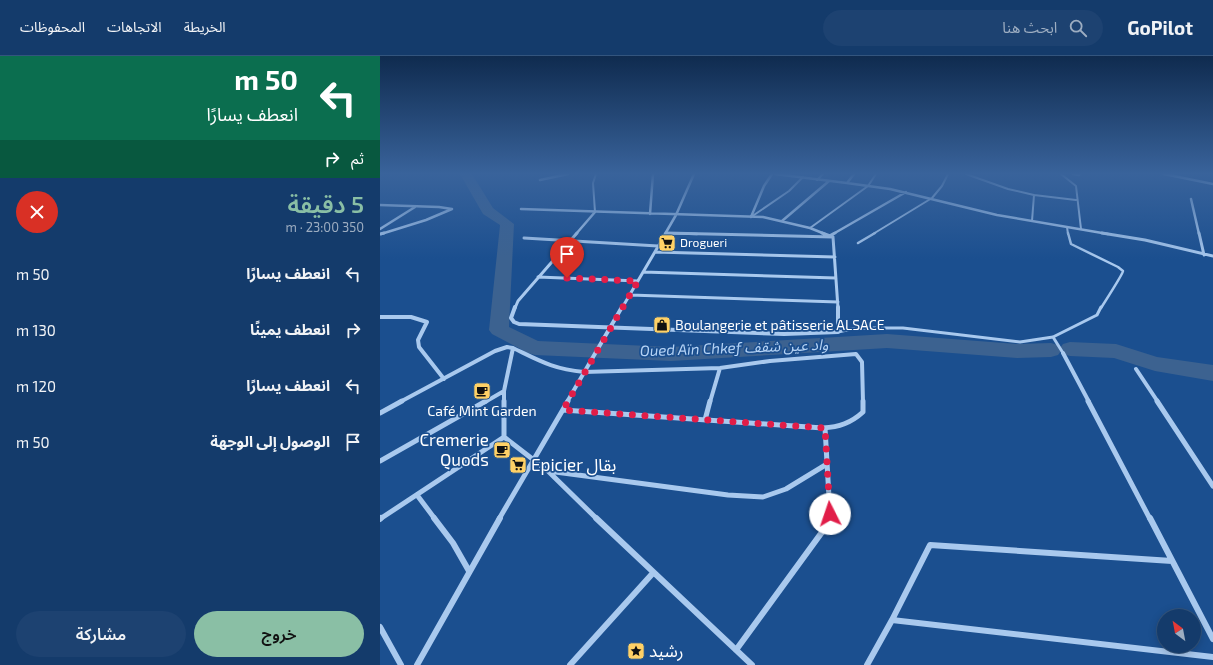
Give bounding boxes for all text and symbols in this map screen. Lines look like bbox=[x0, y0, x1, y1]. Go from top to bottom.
search box bbox=[823, 10, 1103, 46]
text: GoPilot bbox=[1127, 16, 1193, 39]
icon: search bbox=[1067, 17, 1089, 39]
text: المحفوظات bbox=[20, 18, 85, 35]
text: الاتجاهات bbox=[107, 18, 162, 35]
text: الخريطة bbox=[184, 18, 226, 35]
text: ابحث هنا bbox=[1002, 18, 1057, 36]
text: 50 m bbox=[234, 62, 298, 96]
icon: left bbox=[312, 72, 364, 124]
text: انعطف يسارًا bbox=[207, 103, 298, 125]
icon: right bbox=[321, 148, 343, 170]
text: ثم bbox=[351, 149, 364, 167]
text: 5 دقيقة bbox=[287, 189, 364, 218]
button: close bbox=[16, 191, 58, 233]
text: 350 m · 23:00 bbox=[286, 219, 364, 235]
supermarket icon: Drogueri bbox=[657, 233, 677, 253]
place label: Drogueri bbox=[680, 235, 727, 249]
pin bbox=[550, 237, 584, 278]
icon: arrive bbox=[556, 243, 578, 265]
icon: left bbox=[342, 263, 364, 285]
text: انعطف يسارًا bbox=[246, 264, 330, 282]
text: 50 m bbox=[16, 265, 50, 283]
shop icon: Boulangerie et pâtisserie ALSACE bbox=[652, 315, 672, 335]
place label: Boulangerie et pâtisserie ALSACE bbox=[675, 316, 885, 333]
icon: right bbox=[342, 319, 364, 341]
text: انعطف يمينًا bbox=[250, 320, 330, 338]
text: 130 m bbox=[16, 321, 56, 339]
water label: Oued Aïn Chkef واد عين شقف bbox=[639, 335, 829, 360]
icon: left bbox=[342, 375, 364, 397]
text: انعطف يسارًا bbox=[246, 376, 330, 394]
text: 120 m bbox=[16, 377, 56, 395]
cafe icon: Café Mint Garden bbox=[472, 381, 492, 401]
place label: Café Mint Garden bbox=[427, 402, 537, 419]
place label: Cremerie Quods bbox=[419, 429, 489, 470]
icon: arrive bbox=[342, 431, 364, 453]
text: الوصول إلى الوجهة bbox=[210, 432, 330, 450]
text: 50 m bbox=[16, 433, 50, 451]
cafe icon: Cremerie Quods bbox=[492, 440, 512, 460]
place label: Epicier بقال bbox=[531, 454, 616, 476]
supermarket icon: Epicier بقال bbox=[508, 455, 528, 475]
position arrow bbox=[809, 493, 851, 535]
north arrow bbox=[1157, 609, 1201, 653]
map controls bbox=[1157, 609, 1201, 653]
button: مشاركة bbox=[16, 611, 186, 657]
button: خروج bbox=[194, 611, 364, 657]
place label: رشيد bbox=[649, 640, 683, 661]
place icon: رشيد bbox=[626, 641, 646, 661]

